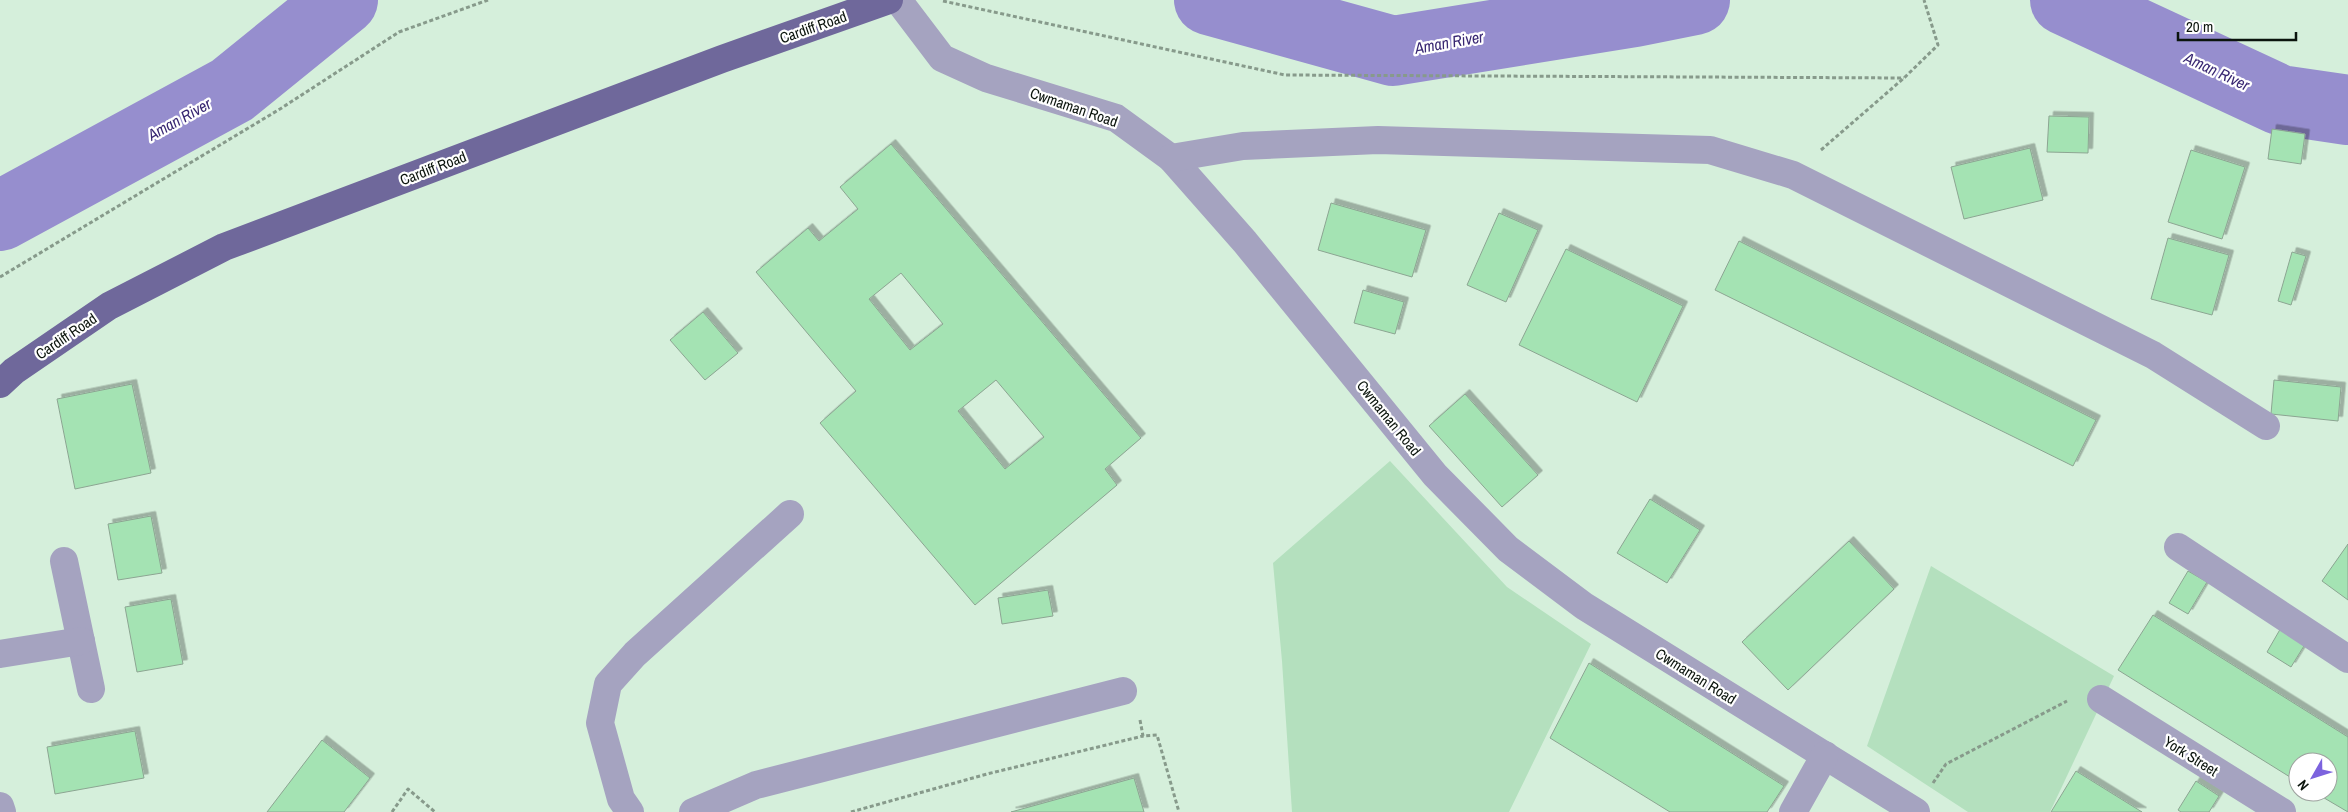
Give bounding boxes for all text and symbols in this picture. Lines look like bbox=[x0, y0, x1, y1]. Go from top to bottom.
street label: Cardiff Road bbox=[777, 6, 849, 48]
scale bar bbox=[2178, 10, 2296, 42]
text: 20 m bbox=[2186, 16, 2213, 37]
water label: Aman River bbox=[1412, 25, 1486, 59]
water label: Aman River bbox=[2180, 46, 2254, 96]
street label: Cwmaman Road bbox=[1027, 82, 1121, 132]
water label: Aman River bbox=[143, 92, 215, 146]
street label: Cardiff Road bbox=[397, 146, 469, 190]
street label: Cardiff Road bbox=[31, 308, 101, 364]
street label: Cwmaman Road bbox=[1352, 376, 1426, 460]
street label: Cwmaman Road bbox=[1652, 643, 1740, 709]
street label: York Street bbox=[2160, 731, 2223, 781]
north arrow bbox=[2288, 752, 2338, 802]
text: N bbox=[2293, 776, 2313, 794]

